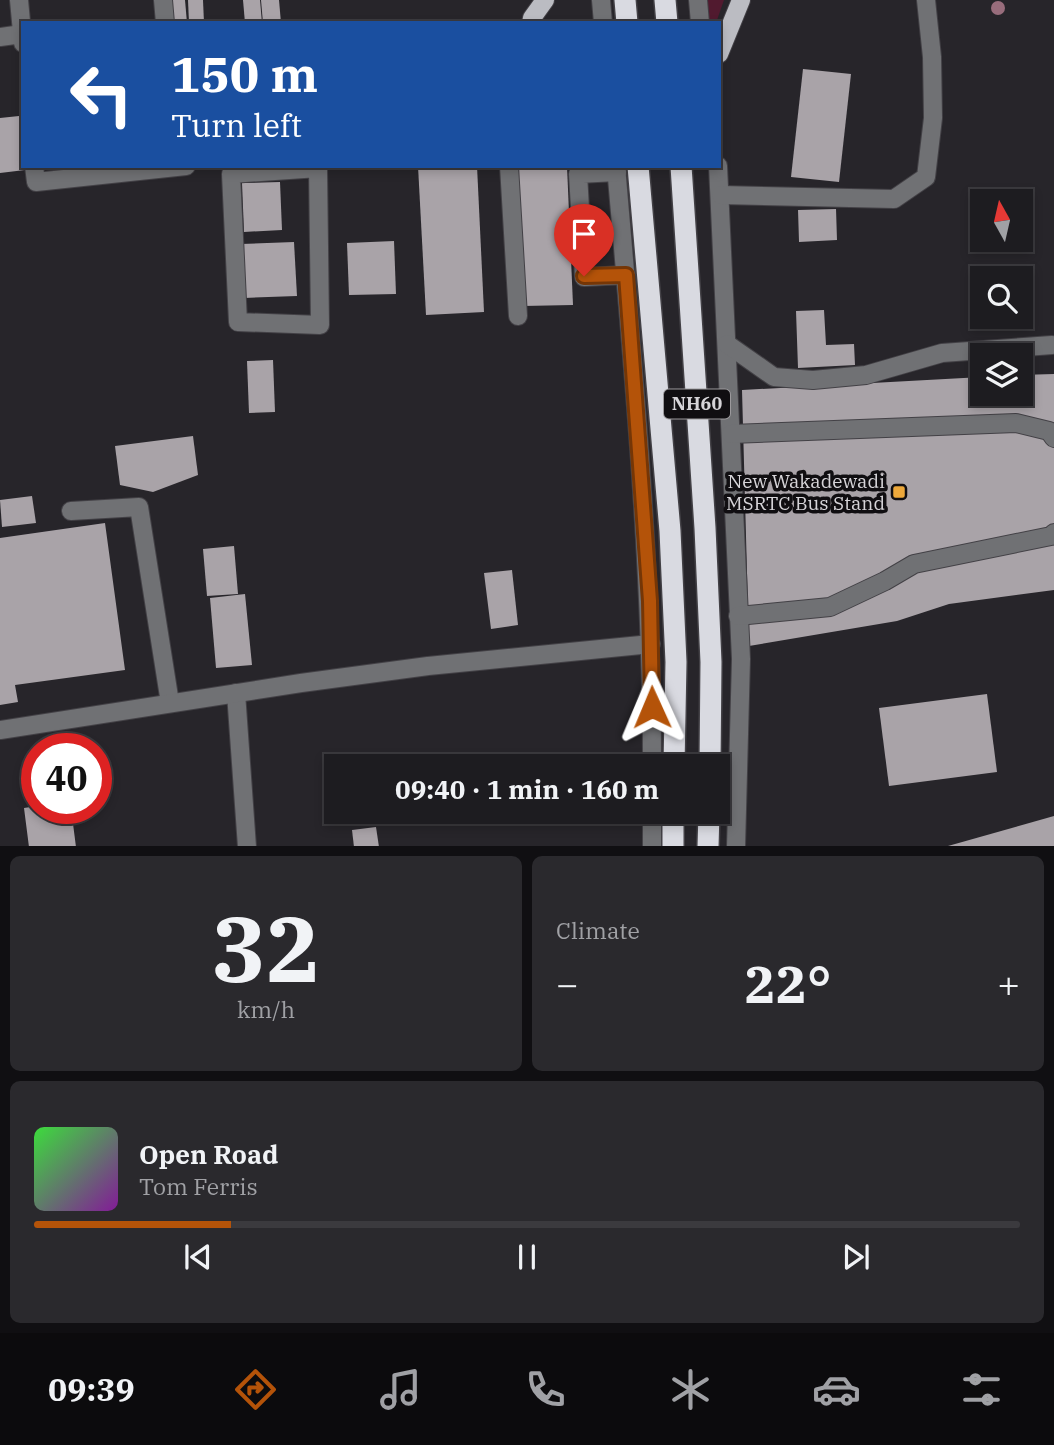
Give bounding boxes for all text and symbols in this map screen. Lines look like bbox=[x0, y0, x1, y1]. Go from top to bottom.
text: 150 m bbox=[171, 42, 318, 105]
icon: left bbox=[56, 49, 147, 140]
text: Turn left bbox=[171, 104, 302, 146]
north arrow bbox=[970, 189, 1032, 252]
map controls bbox=[970, 189, 1033, 406]
pin bbox=[554, 204, 614, 276]
icon: arrive bbox=[565, 215, 603, 253]
button: search bbox=[970, 266, 1033, 329]
button: layers bbox=[970, 343, 1033, 406]
road number: NH60 bbox=[664, 390, 730, 418]
place label: New Wakadewadi MSRTC Bus Stand bbox=[726, 469, 885, 515]
marker: New Wakadewadi MSRTC Bus Stand bbox=[891, 484, 907, 500]
position arrow bbox=[615, 670, 689, 744]
speed limit sign: 40 bbox=[21, 733, 112, 824]
text: 09:40 · 1 min · 160 m bbox=[395, 772, 659, 806]
text: 32 bbox=[211, 889, 321, 1007]
text: Climate bbox=[556, 915, 640, 945]
text: 22° bbox=[745, 950, 831, 1017]
text: − bbox=[556, 959, 579, 1008]
text: + bbox=[997, 959, 1020, 1008]
text: km/h bbox=[237, 994, 295, 1024]
text: Open Road bbox=[139, 1137, 278, 1171]
text: Tom Ferris bbox=[139, 1171, 258, 1201]
icon: previous bbox=[179, 1238, 217, 1276]
icon: pause bbox=[508, 1238, 546, 1276]
icon: next bbox=[837, 1238, 875, 1276]
icon: directions bbox=[231, 1365, 280, 1414]
icon: music bbox=[376, 1365, 425, 1414]
icon: phone bbox=[521, 1365, 570, 1414]
icon: climate bbox=[666, 1365, 715, 1414]
icon: car bbox=[812, 1365, 861, 1414]
icon: filters bbox=[957, 1365, 1006, 1414]
text: 09:39 bbox=[48, 1368, 135, 1410]

